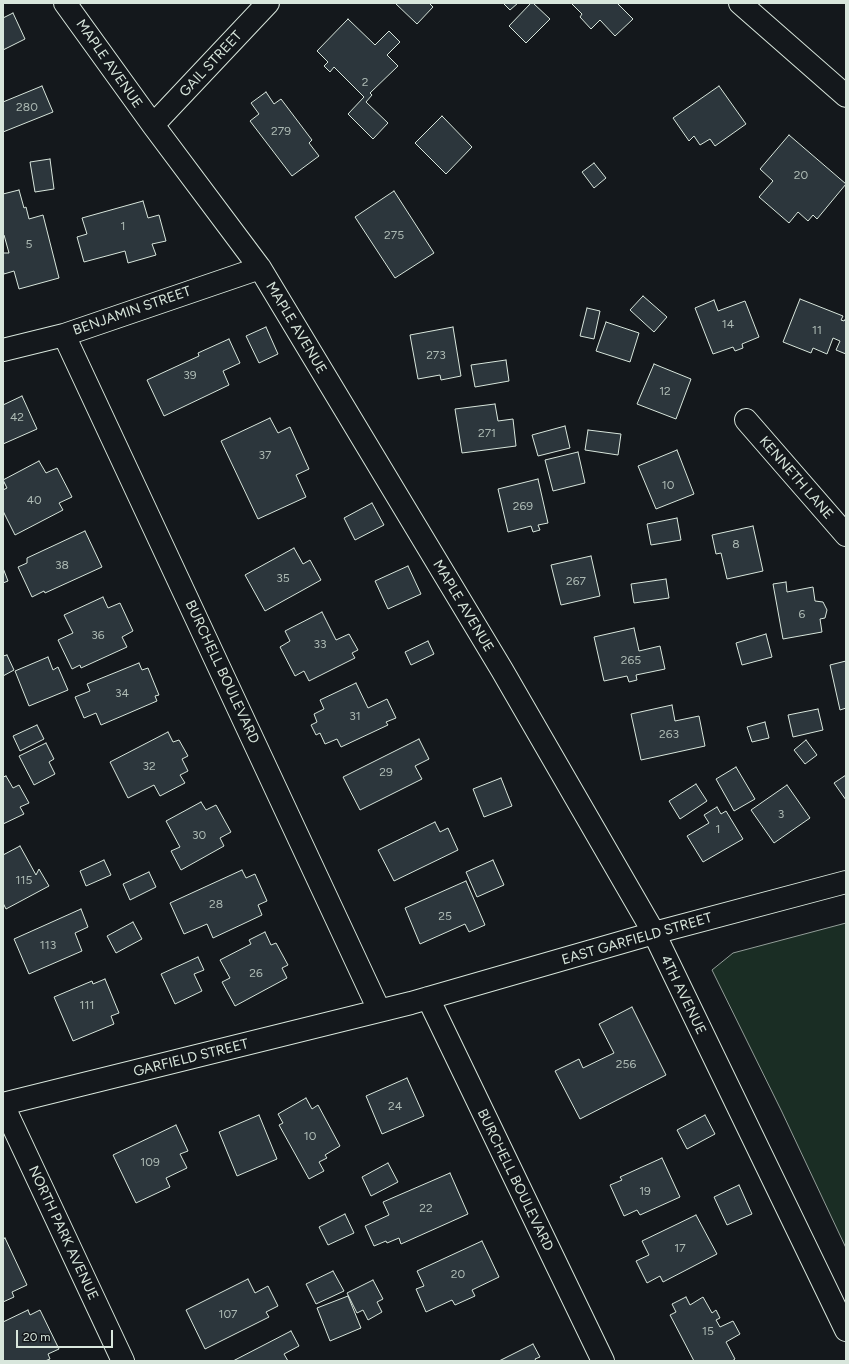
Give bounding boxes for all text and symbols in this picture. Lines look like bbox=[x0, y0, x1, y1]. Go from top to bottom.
street label: MAPLE AVENUE bbox=[72, 16, 146, 112]
street label: GAIL STREET bbox=[176, 28, 246, 100]
house number: 2 bbox=[362, 75, 368, 89]
house number: 280 bbox=[16, 100, 38, 114]
house number: 279 bbox=[271, 124, 291, 138]
house number: 20 bbox=[794, 168, 808, 182]
house number: 1 bbox=[121, 219, 125, 233]
house number: 275 bbox=[384, 228, 404, 242]
house number: 5 bbox=[26, 237, 32, 251]
street label: MAPLE AVENUE bbox=[262, 279, 330, 377]
street label: BENJAMIN STREET bbox=[71, 283, 193, 339]
house number: 14 bbox=[722, 317, 734, 331]
house number: 11 bbox=[812, 323, 822, 337]
house number: 273 bbox=[426, 348, 446, 362]
house number: 39 bbox=[183, 368, 197, 382]
house number: 12 bbox=[659, 384, 671, 398]
house number: 42 bbox=[10, 410, 24, 424]
house number: 271 bbox=[478, 426, 496, 440]
street label: KENNETH LANE bbox=[755, 433, 837, 523]
house number: 37 bbox=[259, 448, 271, 462]
house number: 10 bbox=[662, 478, 674, 492]
house number: 40 bbox=[26, 493, 42, 507]
house number: 269 bbox=[513, 499, 533, 513]
house number: 8 bbox=[732, 537, 740, 551]
street label: MAPLE AVENUE bbox=[429, 557, 497, 655]
house number: 38 bbox=[55, 558, 69, 572]
house number: 35 bbox=[276, 571, 290, 585]
house number: 267 bbox=[566, 574, 586, 588]
street label: BURCHELL BOULEVARD bbox=[181, 598, 263, 746]
house number: 6 bbox=[799, 607, 805, 621]
house number: 36 bbox=[91, 628, 105, 642]
house number: 33 bbox=[313, 637, 327, 651]
house number: 265 bbox=[621, 653, 641, 667]
house number: 34 bbox=[115, 686, 129, 700]
house number: 31 bbox=[349, 709, 361, 723]
house number: 263 bbox=[659, 727, 679, 741]
house number: 32 bbox=[142, 759, 156, 773]
house number: 29 bbox=[379, 765, 393, 779]
house number: 3 bbox=[778, 807, 784, 821]
house number: 1 bbox=[716, 822, 720, 836]
house number: 30 bbox=[192, 828, 206, 842]
house number: 115 bbox=[16, 873, 32, 887]
house number: 28 bbox=[209, 897, 223, 911]
house number: 25 bbox=[438, 909, 452, 923]
street label: EAST GARFIELD STREET bbox=[560, 909, 714, 969]
house number: 113 bbox=[40, 938, 56, 952]
street label: 4TH AVENUE bbox=[657, 953, 709, 1037]
house number: 26 bbox=[249, 966, 263, 980]
house number: 111 bbox=[80, 998, 94, 1012]
street label: GARFIELD STREET bbox=[132, 1036, 250, 1080]
house number: 256 bbox=[616, 1057, 636, 1071]
house number: 24 bbox=[388, 1099, 402, 1113]
street label: BURCHELL BOULEVARD bbox=[473, 1106, 557, 1254]
house number: 10 bbox=[304, 1129, 316, 1143]
house number: 109 bbox=[140, 1155, 160, 1169]
street label: NORTH PARK AVENUE bbox=[24, 1163, 102, 1303]
house number: 19 bbox=[639, 1184, 651, 1198]
house number: 22 bbox=[419, 1201, 433, 1215]
house number: 17 bbox=[674, 1241, 686, 1255]
house number: 20 bbox=[451, 1267, 465, 1281]
house number: 107 bbox=[218, 1307, 238, 1321]
scale bar bbox=[18, 1322, 115, 1348]
house number: 15 bbox=[702, 1324, 714, 1338]
text: 20 m bbox=[23, 1330, 51, 1344]

